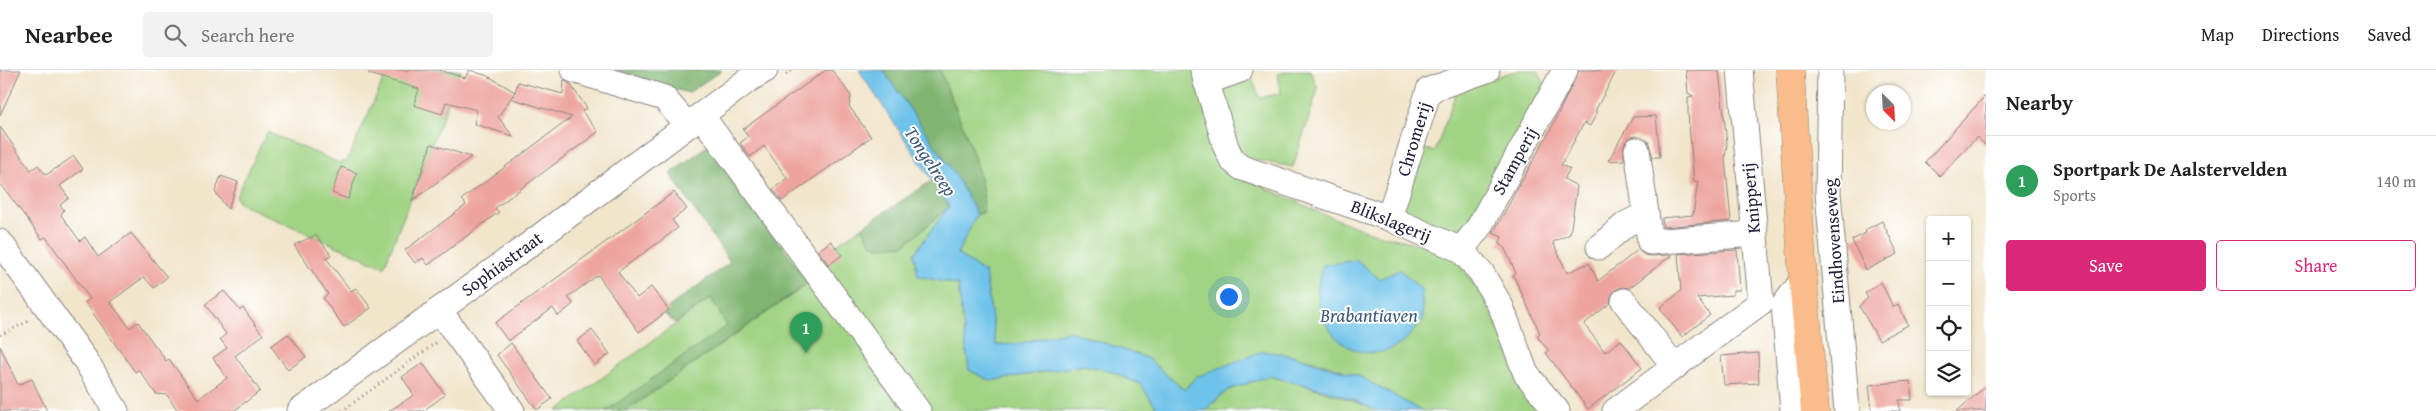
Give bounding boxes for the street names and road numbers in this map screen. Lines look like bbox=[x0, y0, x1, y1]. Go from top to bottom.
street label: Chromerij bbox=[1389, 98, 1438, 179]
street label: Stamperij bbox=[1485, 122, 1544, 200]
street label: Knipperij bbox=[1734, 162, 1767, 235]
street label: Eindhovenseweg bbox=[1816, 178, 1851, 304]
street label: Blikslagerij bbox=[1347, 192, 1436, 249]
street label: Sophiastraat bbox=[455, 224, 549, 303]

